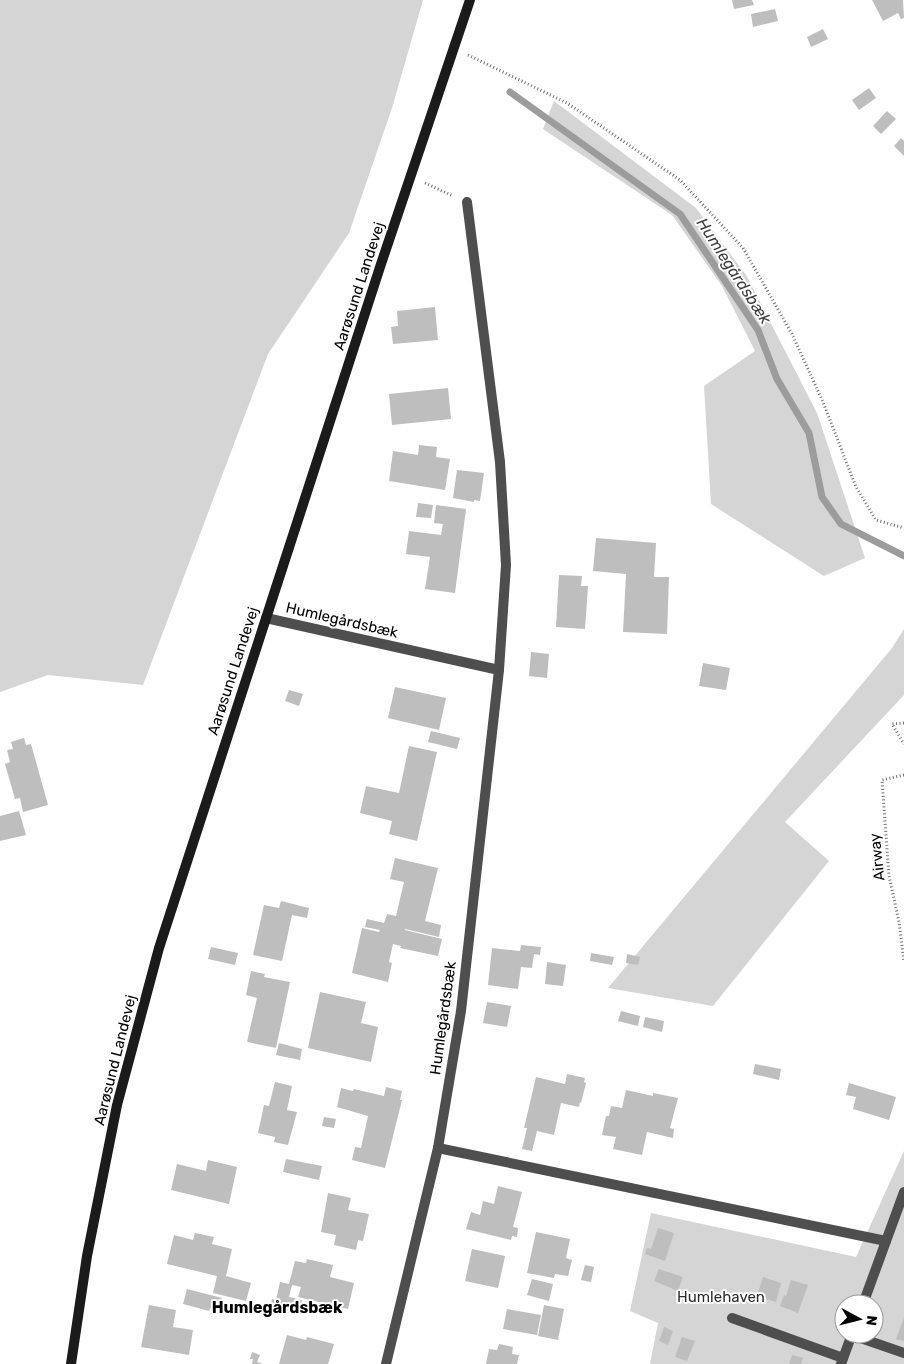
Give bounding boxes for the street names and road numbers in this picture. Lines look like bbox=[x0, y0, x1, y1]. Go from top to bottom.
street label: Aarøsund Landevej bbox=[330, 220, 388, 352]
street label: Humlegårdsbæk bbox=[284, 598, 400, 642]
street label: Aarøsund Landevej bbox=[204, 605, 262, 737]
street label: Airway bbox=[866, 832, 888, 882]
street label: Humlegårdsbæk bbox=[426, 960, 460, 1076]
street label: Aarøsund Landevej bbox=[90, 993, 140, 1127]

